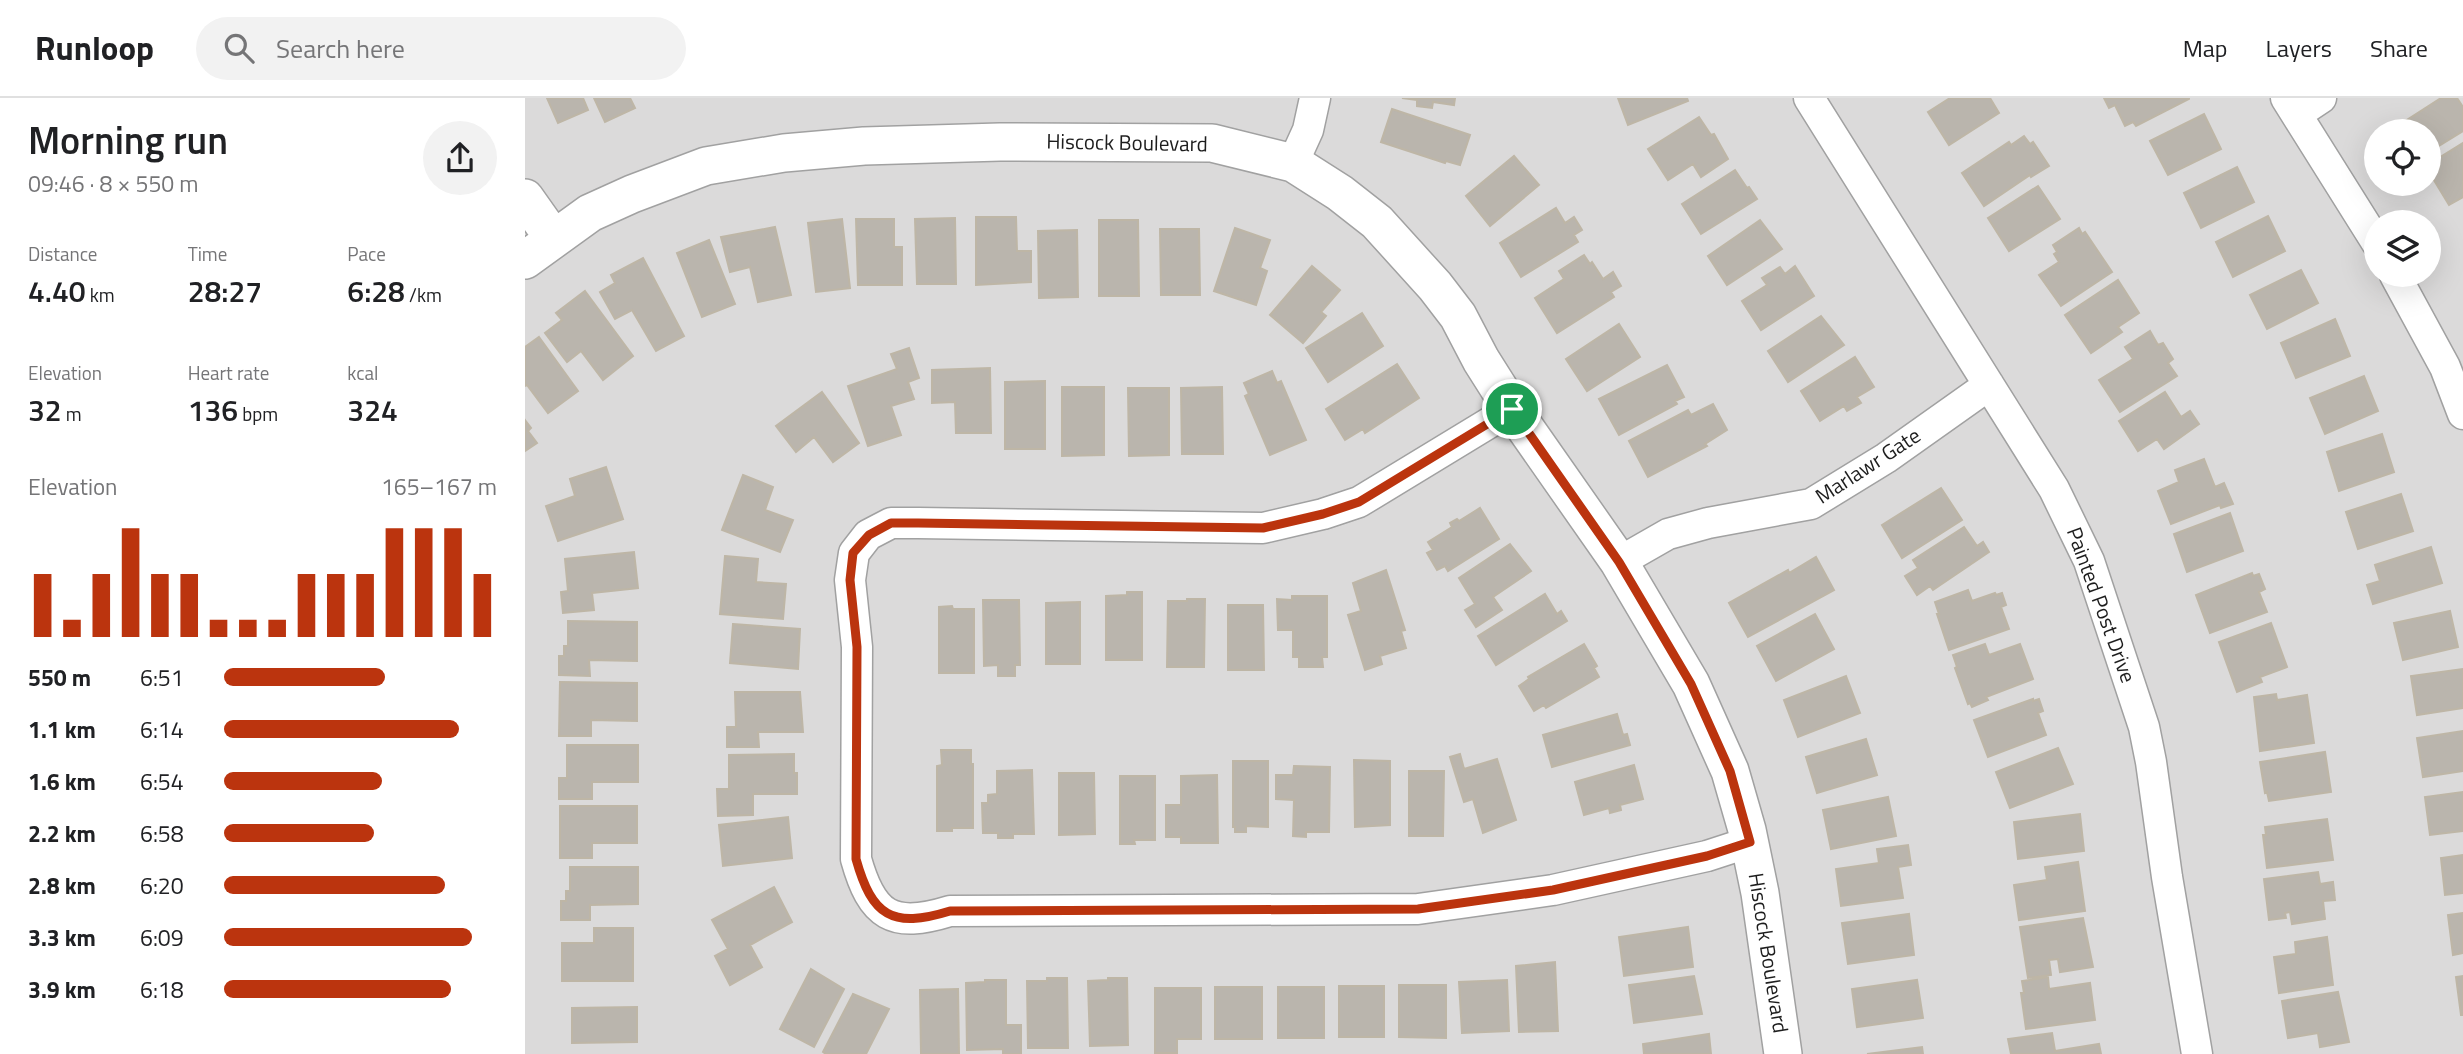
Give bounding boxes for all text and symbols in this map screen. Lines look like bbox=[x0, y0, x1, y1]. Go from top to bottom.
search box bbox=[196, 17, 686, 80]
text: Runloop bbox=[35, 23, 154, 73]
icon: search bbox=[220, 29, 258, 67]
text: Search here bbox=[276, 29, 405, 68]
text: Map bbox=[2183, 30, 2228, 66]
text: Layers bbox=[2266, 30, 2332, 66]
text: Share bbox=[2370, 30, 2428, 66]
text: Morning run bbox=[28, 111, 228, 169]
map controls bbox=[2364, 119, 2441, 287]
button: locate bbox=[2364, 119, 2441, 196]
button: share bbox=[423, 121, 497, 195]
street label: Hiscock Boulevard bbox=[1046, 125, 1208, 159]
text: 09:46 · 8 × 550 m bbox=[28, 166, 198, 201]
button: layers bbox=[2364, 210, 2441, 287]
text: Distance bbox=[28, 239, 97, 268]
text: Time bbox=[188, 239, 227, 268]
text: Pace bbox=[347, 239, 386, 268]
text: 4.40 bbox=[28, 268, 86, 314]
text: 28:27 bbox=[188, 268, 262, 314]
text: 6:28 bbox=[347, 268, 405, 314]
text: km bbox=[86, 280, 115, 309]
text: /km bbox=[405, 280, 442, 309]
text: Elevation bbox=[28, 358, 102, 387]
text: Heart rate bbox=[188, 358, 269, 387]
text: kcal bbox=[347, 358, 378, 387]
pin bbox=[1482, 379, 1542, 439]
text: 32 bbox=[28, 387, 62, 433]
text: 136 bbox=[188, 387, 238, 433]
text: 324 bbox=[347, 387, 398, 433]
icon: arrive bbox=[1493, 390, 1531, 428]
text: m bbox=[62, 399, 82, 428]
text: bpm bbox=[238, 399, 278, 428]
street label: Marlawr Gate bbox=[1808, 419, 1927, 511]
text: Elevation bbox=[28, 469, 117, 504]
text: 165–167 m bbox=[381, 469, 497, 504]
street label: Painted Post Drive bbox=[2059, 522, 2145, 687]
text: 550 m bbox=[28, 660, 91, 695]
text: 6:51 bbox=[140, 660, 184, 695]
text: 1.1 km bbox=[28, 712, 96, 747]
text: 6:14 bbox=[140, 712, 184, 747]
text: 1.6 km bbox=[28, 764, 96, 799]
text: 6:54 bbox=[140, 764, 184, 799]
text: 2.2 km bbox=[28, 816, 96, 851]
text: 6:58 bbox=[140, 816, 184, 851]
text: 2.8 km bbox=[28, 868, 96, 903]
text: 6:20 bbox=[140, 868, 184, 903]
street label: Hiscock Boulevard bbox=[1741, 871, 1797, 1035]
text: 3.3 km bbox=[28, 920, 96, 955]
text: 6:09 bbox=[140, 920, 184, 955]
text: 3.9 km bbox=[28, 972, 96, 1007]
text: 6:18 bbox=[140, 972, 184, 1007]

